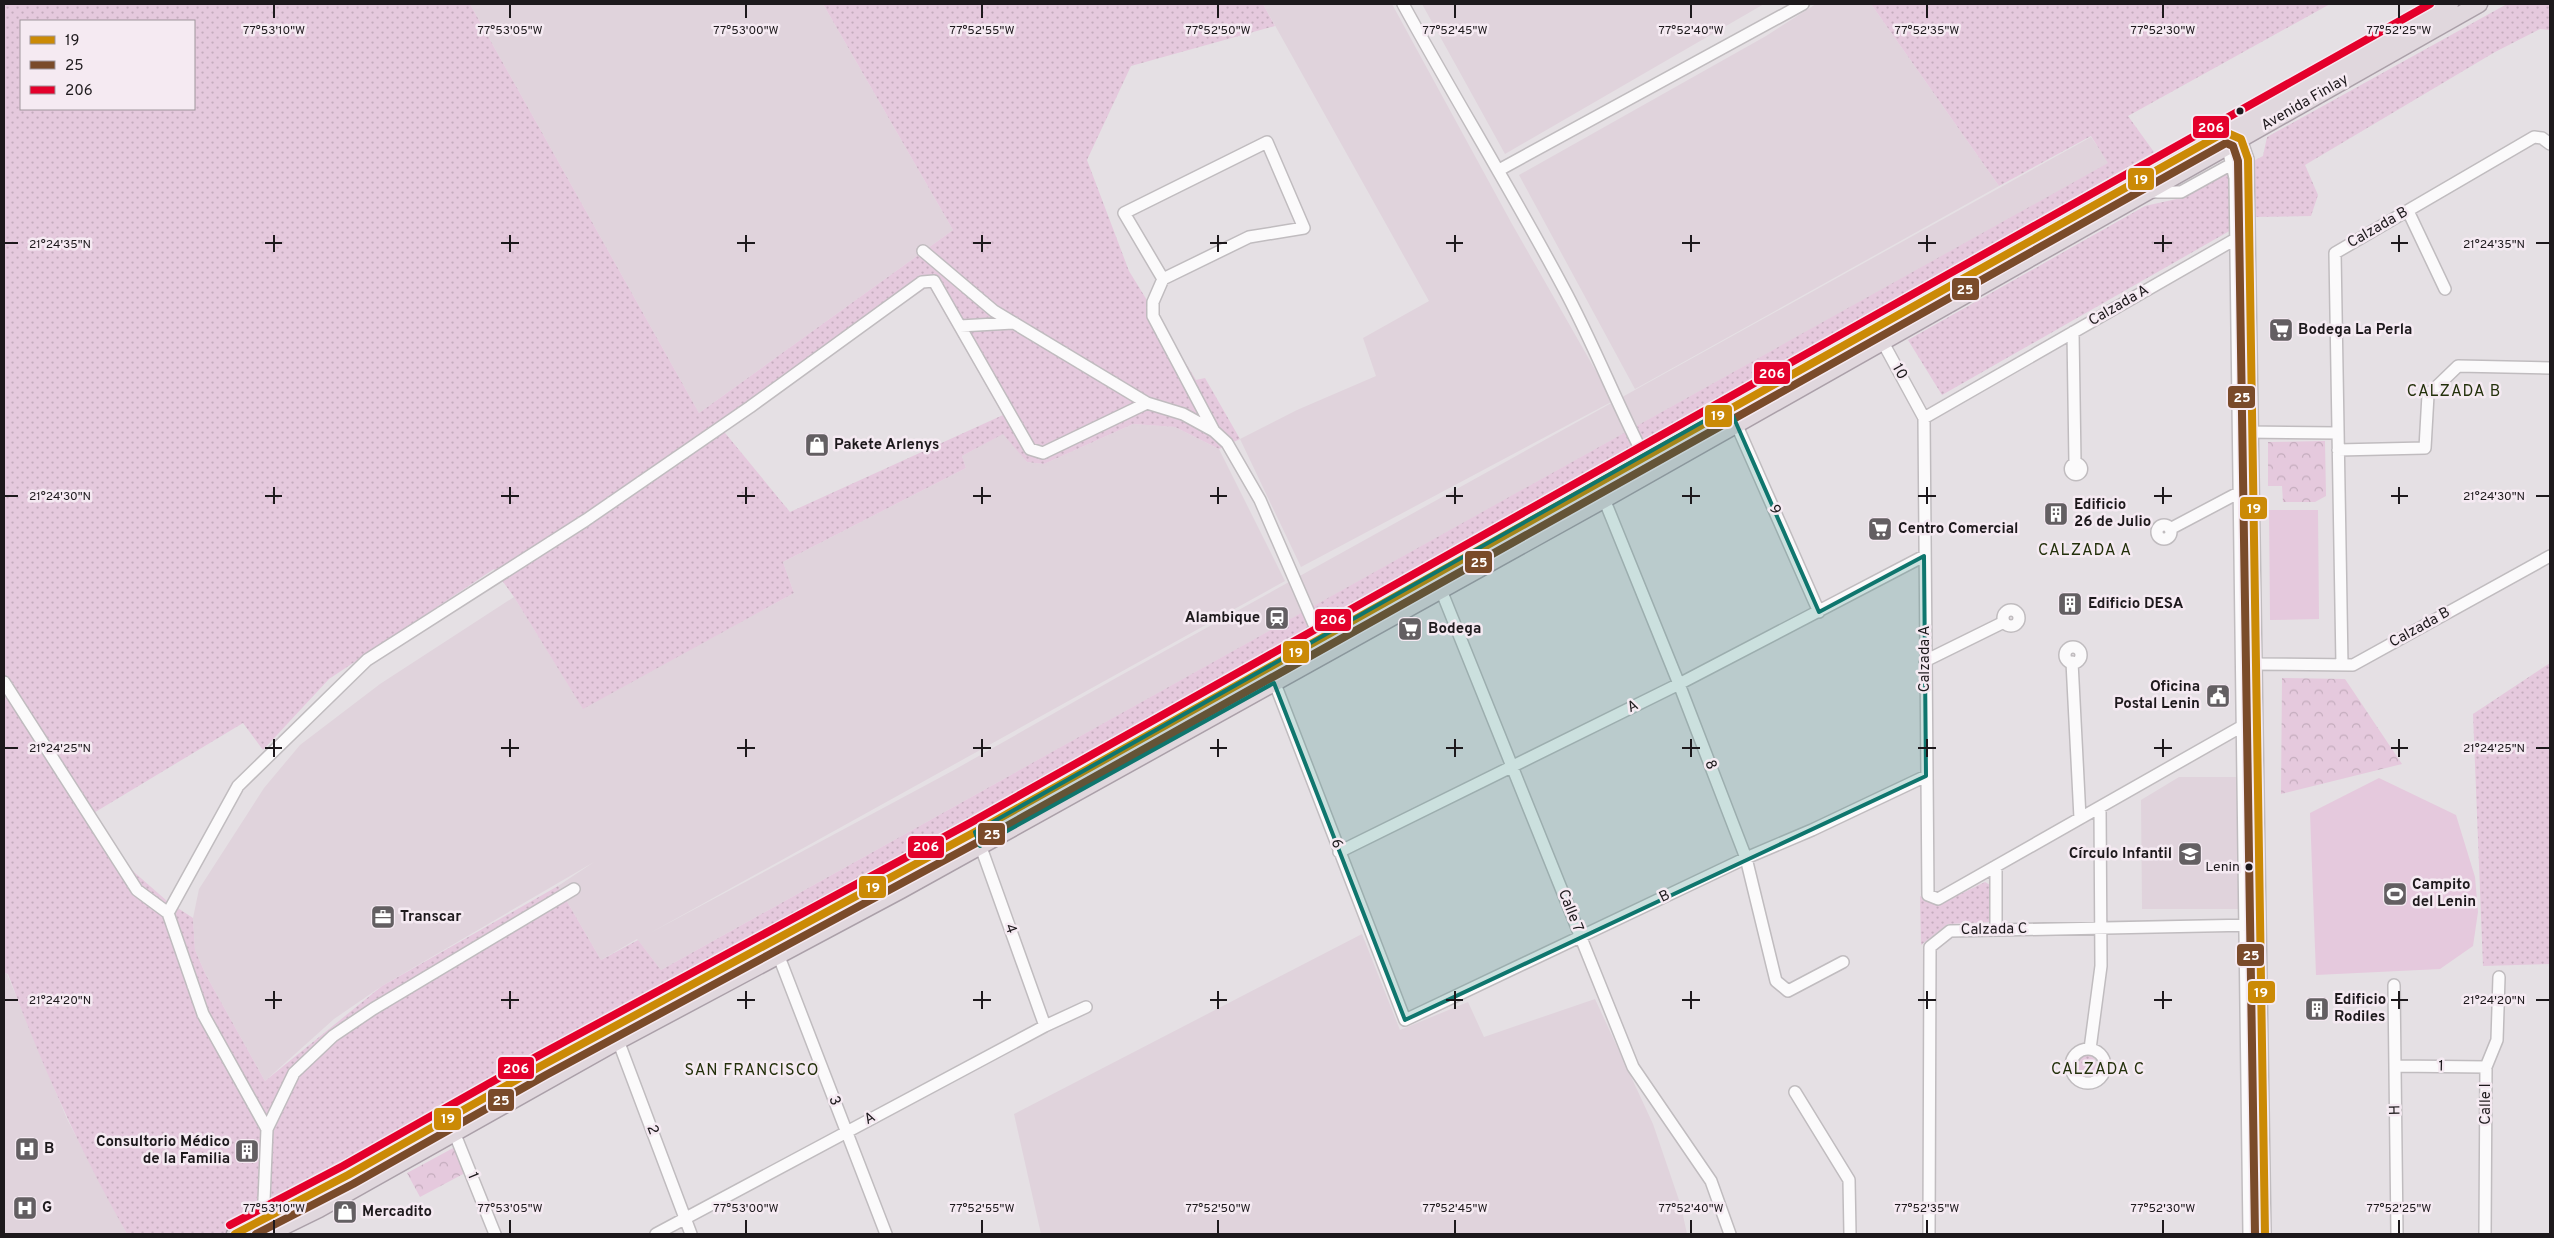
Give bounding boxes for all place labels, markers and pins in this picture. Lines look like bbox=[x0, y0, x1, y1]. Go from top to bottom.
unlabelled marker bbox=[2235, 106, 2245, 116]
supermarket icon: Bodega La Perla bbox=[2268, 317, 2294, 343]
place label: Bodega La Perla bbox=[2298, 321, 2412, 340]
shop icon: Pakete Arlenys bbox=[804, 432, 830, 458]
place label: Pakete Arlenys bbox=[834, 436, 939, 455]
place label: Edificio 26 de Julio bbox=[2074, 496, 2151, 532]
building icon: Edificio 26 de Julio bbox=[2043, 501, 2069, 527]
supermarket icon: Centro Comercial bbox=[1867, 516, 1893, 542]
place label: Centro Comercial bbox=[1898, 520, 2018, 539]
building icon: Edificio DESA bbox=[2057, 591, 2083, 617]
place label: Edificio DESA bbox=[2088, 595, 2184, 614]
station icon: Alambique bbox=[1264, 605, 1290, 631]
place label: Alambique bbox=[1185, 609, 1260, 628]
supermarket icon: Bodega bbox=[1397, 616, 1423, 642]
place label: Bodega bbox=[1428, 620, 1481, 639]
place label: Oficina Postal Lenin bbox=[2114, 678, 2200, 714]
public building icon: Oficina Postal Lenin bbox=[2205, 683, 2231, 709]
school or university icon: Círculo Infantil bbox=[2177, 841, 2203, 867]
place label: Círculo Infantil bbox=[2069, 845, 2172, 864]
place label: Lenin bbox=[2205, 859, 2240, 876]
marker: Lenin bbox=[2244, 862, 2254, 872]
place label: Campito del Lenin bbox=[2412, 876, 2476, 912]
sports icon: Campito del Lenin bbox=[2382, 881, 2408, 907]
office icon: Transcar bbox=[370, 904, 396, 930]
place label: Transcar bbox=[400, 908, 462, 927]
place label: Edificio Rodiles bbox=[2334, 991, 2386, 1027]
building icon: Edificio Rodiles bbox=[2304, 996, 2330, 1022]
place label: Consultorio Médico de la Familia bbox=[96, 1133, 230, 1169]
hospital icon: B bbox=[14, 1136, 40, 1162]
building icon: Consultorio Médico de la Familia bbox=[234, 1138, 260, 1164]
place label: B bbox=[44, 1140, 54, 1159]
hospital icon: G bbox=[12, 1195, 38, 1221]
place label: G bbox=[42, 1199, 52, 1218]
shop icon: Mercadito bbox=[332, 1199, 358, 1225]
place label: Mercadito bbox=[362, 1203, 432, 1222]

